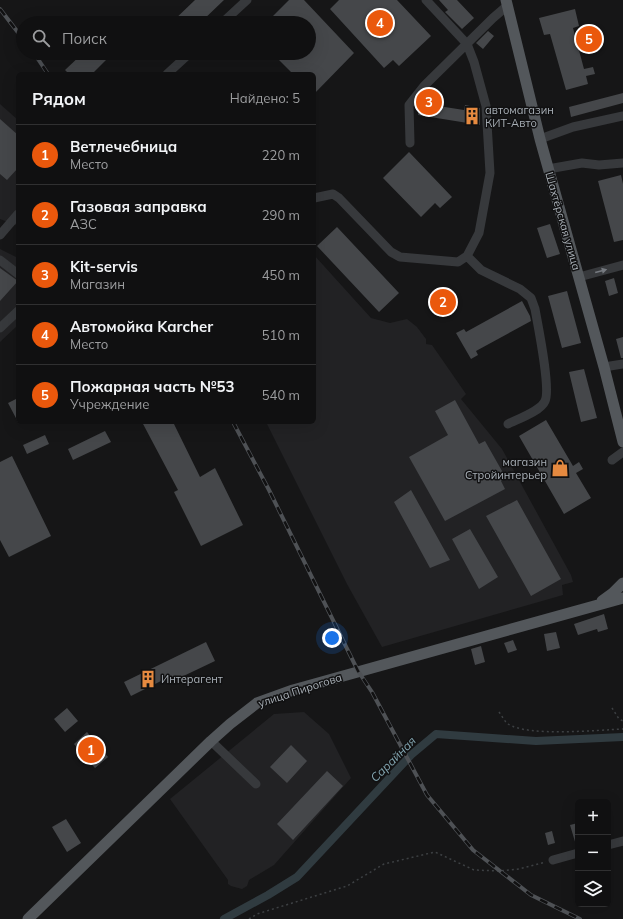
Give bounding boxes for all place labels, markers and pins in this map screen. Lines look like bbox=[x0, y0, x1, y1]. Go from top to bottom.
pin: 4 bbox=[367, 8, 393, 38]
pin: 5 bbox=[576, 24, 602, 54]
pin: 3 bbox=[416, 87, 442, 117]
place label: автомагазин КИТ-Авто bbox=[485, 103, 554, 130]
building icon: автомагазин КИТ-Авто bbox=[462, 106, 482, 126]
pin: 2 bbox=[430, 287, 456, 317]
place label: магазин Стройинтерьер bbox=[465, 455, 547, 482]
shop icon: магазин Стройинтерьер bbox=[550, 458, 570, 478]
building icon: Интерагент bbox=[138, 669, 158, 689]
place label: Интерагент bbox=[161, 672, 223, 686]
pin: 1 bbox=[78, 735, 104, 765]

